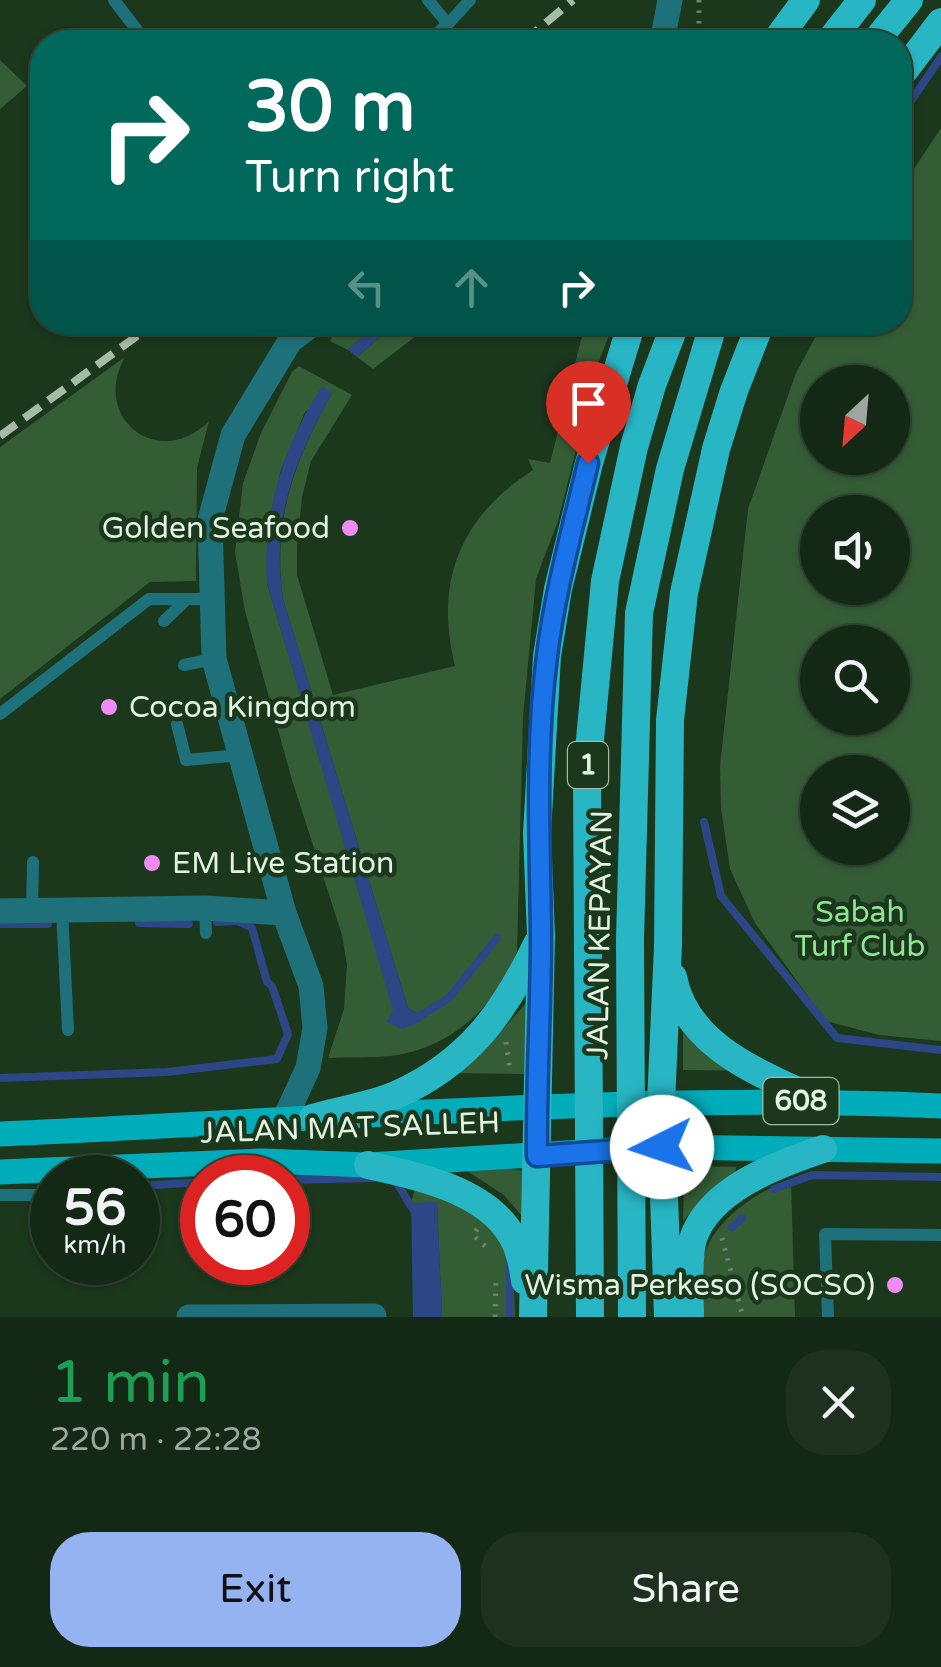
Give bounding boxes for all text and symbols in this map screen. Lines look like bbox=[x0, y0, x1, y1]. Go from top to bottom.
text: 30 m bbox=[245, 66, 415, 150]
icon: right bbox=[80, 70, 210, 200]
text: Turn right bbox=[245, 151, 454, 205]
icon: left bbox=[339, 260, 394, 315]
icon: ahead bbox=[444, 260, 499, 315]
icon: right bbox=[549, 260, 604, 315]
pin bbox=[546, 361, 631, 464]
north arrow bbox=[800, 365, 910, 475]
map controls bbox=[800, 365, 910, 865]
icon: arrive bbox=[561, 376, 616, 431]
button: sound bbox=[800, 495, 910, 605]
place label: Golden Seafood bbox=[102, 510, 330, 547]
marker: Golden Seafood bbox=[339, 517, 361, 539]
button: search bbox=[800, 625, 910, 735]
place label: Cocoa Kingdom bbox=[129, 689, 356, 726]
marker: Cocoa Kingdom bbox=[98, 696, 120, 718]
road number: 1 bbox=[568, 742, 608, 788]
button: layers bbox=[800, 755, 910, 865]
street label: JALAN KEPAYAN bbox=[579, 810, 621, 1060]
place label: EM Live Station bbox=[172, 845, 394, 882]
marker: EM Live Station bbox=[141, 852, 163, 874]
park label: Sabah Turf Club bbox=[794, 894, 926, 965]
road number: 608 bbox=[764, 1078, 838, 1124]
position arrow bbox=[610, 1095, 714, 1199]
street label: JALAN MAT SALLEH bbox=[199, 1104, 501, 1152]
speed limit sign: 60 bbox=[180, 1155, 310, 1285]
text: 56 bbox=[64, 1178, 126, 1238]
text: km/h bbox=[64, 1230, 126, 1260]
place label: Wisma Perkeso (SOCSO) bbox=[525, 1267, 875, 1304]
marker: Wisma Perkeso (SOCSO) bbox=[884, 1274, 906, 1296]
text: 1 min bbox=[50, 1347, 210, 1419]
button: close bbox=[786, 1350, 891, 1455]
text: 220 m · 22:28 bbox=[50, 1421, 262, 1459]
button: Exit bbox=[50, 1532, 461, 1647]
button: Share bbox=[481, 1532, 891, 1647]

